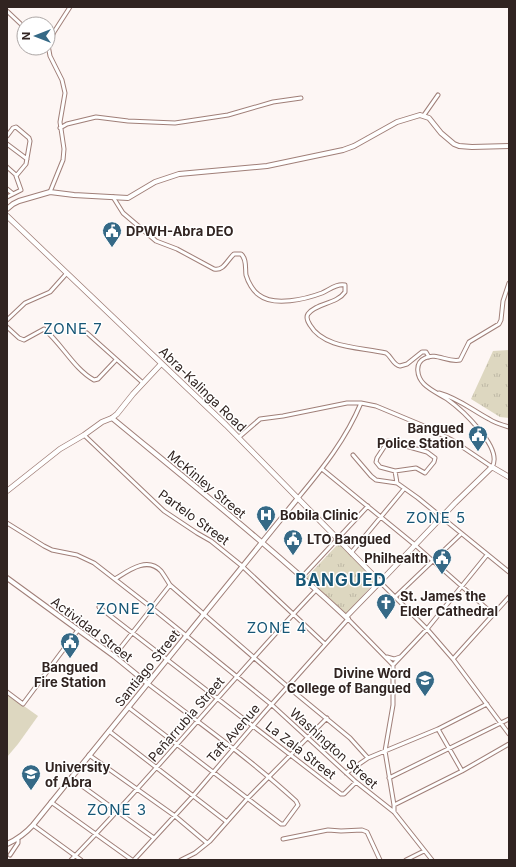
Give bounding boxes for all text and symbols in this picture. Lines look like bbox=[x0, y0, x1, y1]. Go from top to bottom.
north arrow bbox=[16, 16, 56, 56]
text: N bbox=[19, 32, 33, 40]
public building icon: DPWH-Abra DEO bbox=[101, 220, 123, 248]
place label: DPWH-Abra DEO bbox=[126, 223, 234, 239]
district label: ZONE 7 bbox=[43, 319, 103, 338]
street label: Abra-Kalinga Road bbox=[156, 343, 250, 435]
place label: Bangued Police Station bbox=[377, 420, 464, 451]
public building icon: Bangued Police Station bbox=[467, 424, 489, 452]
street label: McKinley Street bbox=[165, 447, 249, 521]
street label: Partelo Street bbox=[155, 486, 233, 548]
hospital icon: Bobila Clinic bbox=[255, 504, 277, 532]
place label: Bobila Clinic bbox=[280, 507, 359, 523]
district label: ZONE 5 bbox=[406, 508, 466, 527]
public building icon: LTO Bangued bbox=[282, 528, 304, 556]
place label: LTO Bangued bbox=[307, 531, 391, 547]
public building icon: Philhealth bbox=[431, 547, 453, 575]
place label: Philhealth bbox=[364, 550, 428, 566]
district label: BANGUED bbox=[295, 570, 387, 590]
place label: St. James the Elder Cathedral bbox=[400, 588, 498, 619]
church icon: St. James the Elder Cathedral bbox=[375, 592, 397, 620]
street label: Actividad Street bbox=[48, 593, 136, 665]
district label: ZONE 2 bbox=[96, 599, 156, 618]
district label: ZONE 4 bbox=[247, 618, 307, 637]
street label: Santiago Street bbox=[111, 626, 183, 710]
public building icon: Bangued Fire Station bbox=[59, 631, 81, 659]
place label: Bangued Fire Station bbox=[34, 659, 106, 690]
place label: Divine Word College of Bangued bbox=[287, 665, 411, 696]
school or university icon: Divine Word College of Bangued bbox=[414, 669, 436, 697]
street label: Peñarrubia Street bbox=[145, 673, 227, 765]
street label: Taft Avenue bbox=[203, 700, 263, 766]
street label: Washington Street bbox=[287, 704, 381, 792]
street label: La Zala Street bbox=[263, 718, 339, 782]
place label: University of Abra bbox=[45, 759, 111, 790]
school or university icon: University of Abra bbox=[20, 763, 42, 791]
district label: ZONE 3 bbox=[87, 800, 147, 819]

